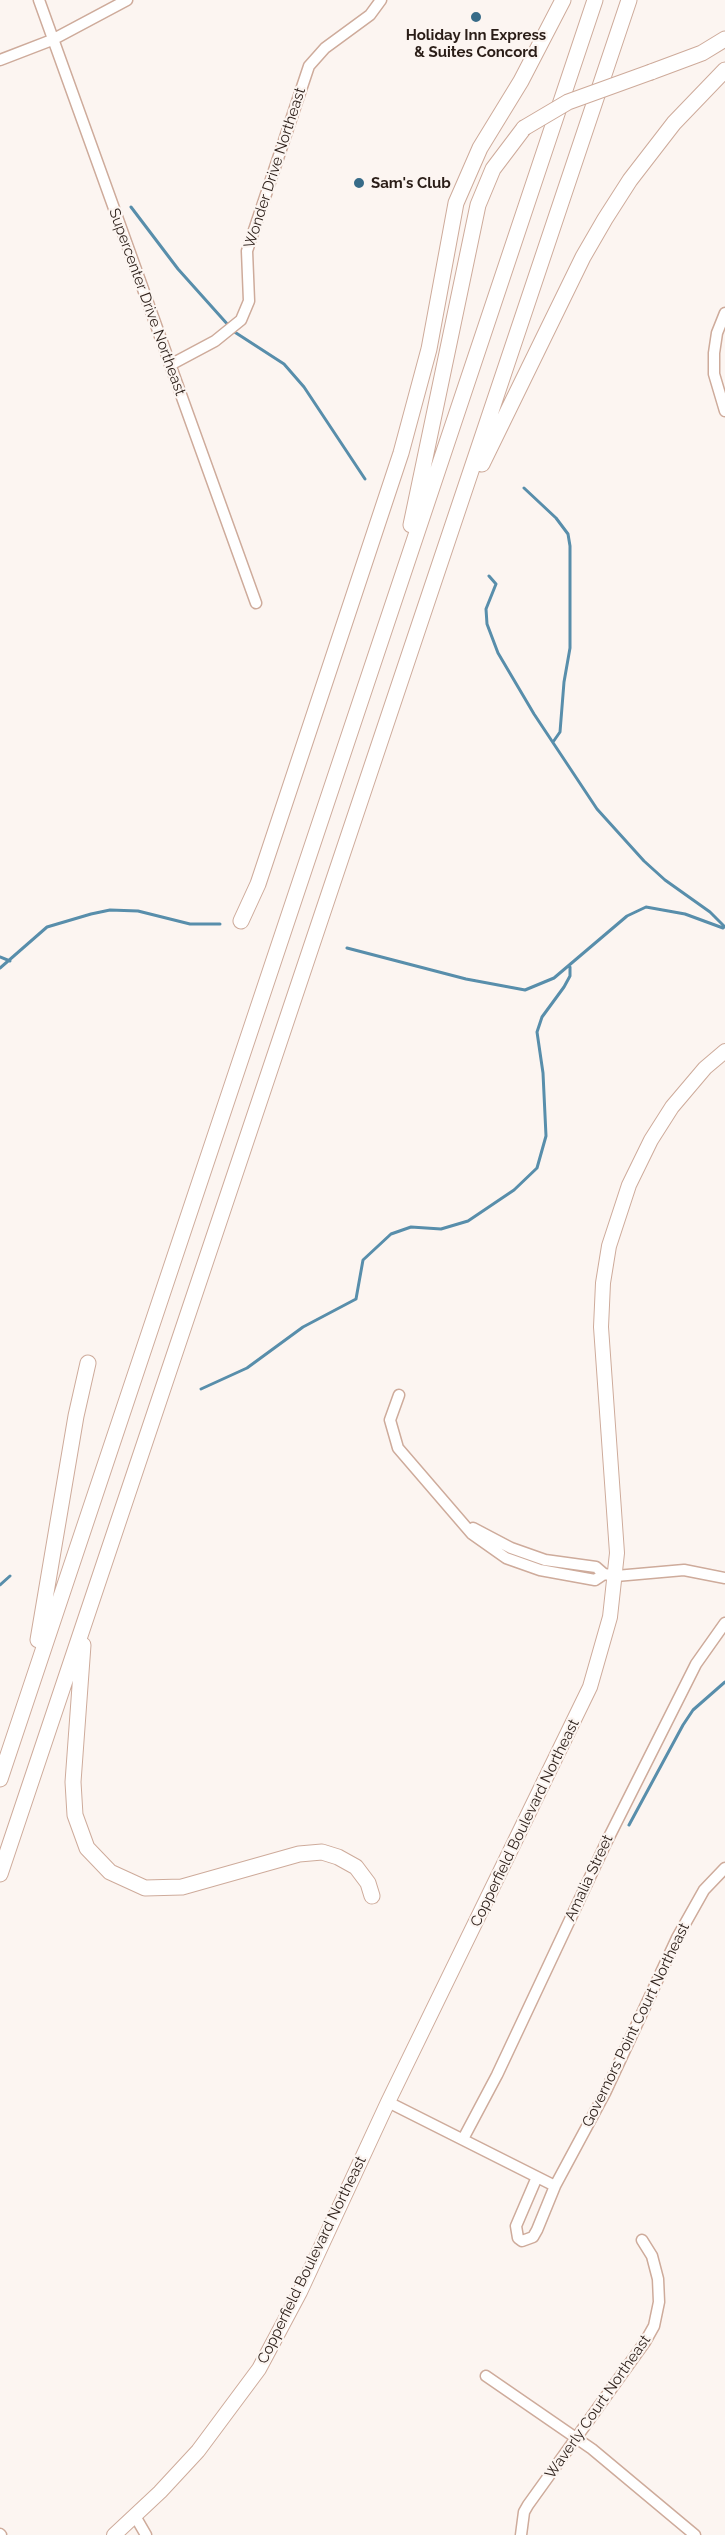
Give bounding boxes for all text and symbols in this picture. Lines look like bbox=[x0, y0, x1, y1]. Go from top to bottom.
marker: Holiday Inn Express & Suites Concord bbox=[469, 10, 483, 24]
place label: Holiday Inn Express & Suites Concord bbox=[406, 26, 546, 61]
street label: Wonder Drive Northeast bbox=[241, 85, 309, 251]
place label: Sam's Club bbox=[371, 174, 451, 192]
marker: Sam's Club bbox=[352, 176, 366, 190]
street label: Supercenter Drive Northeast bbox=[105, 206, 189, 398]
street label: Copperfield Boulevard Northeast bbox=[467, 1716, 583, 1930]
street label: Amalia Street bbox=[561, 1832, 617, 1924]
street label: Governors Point Court Northeast bbox=[579, 1920, 693, 2130]
street label: Copperfield Boulevard Northeast bbox=[254, 2153, 370, 2367]
street label: Waverly Court Northeast bbox=[541, 2332, 655, 2482]

